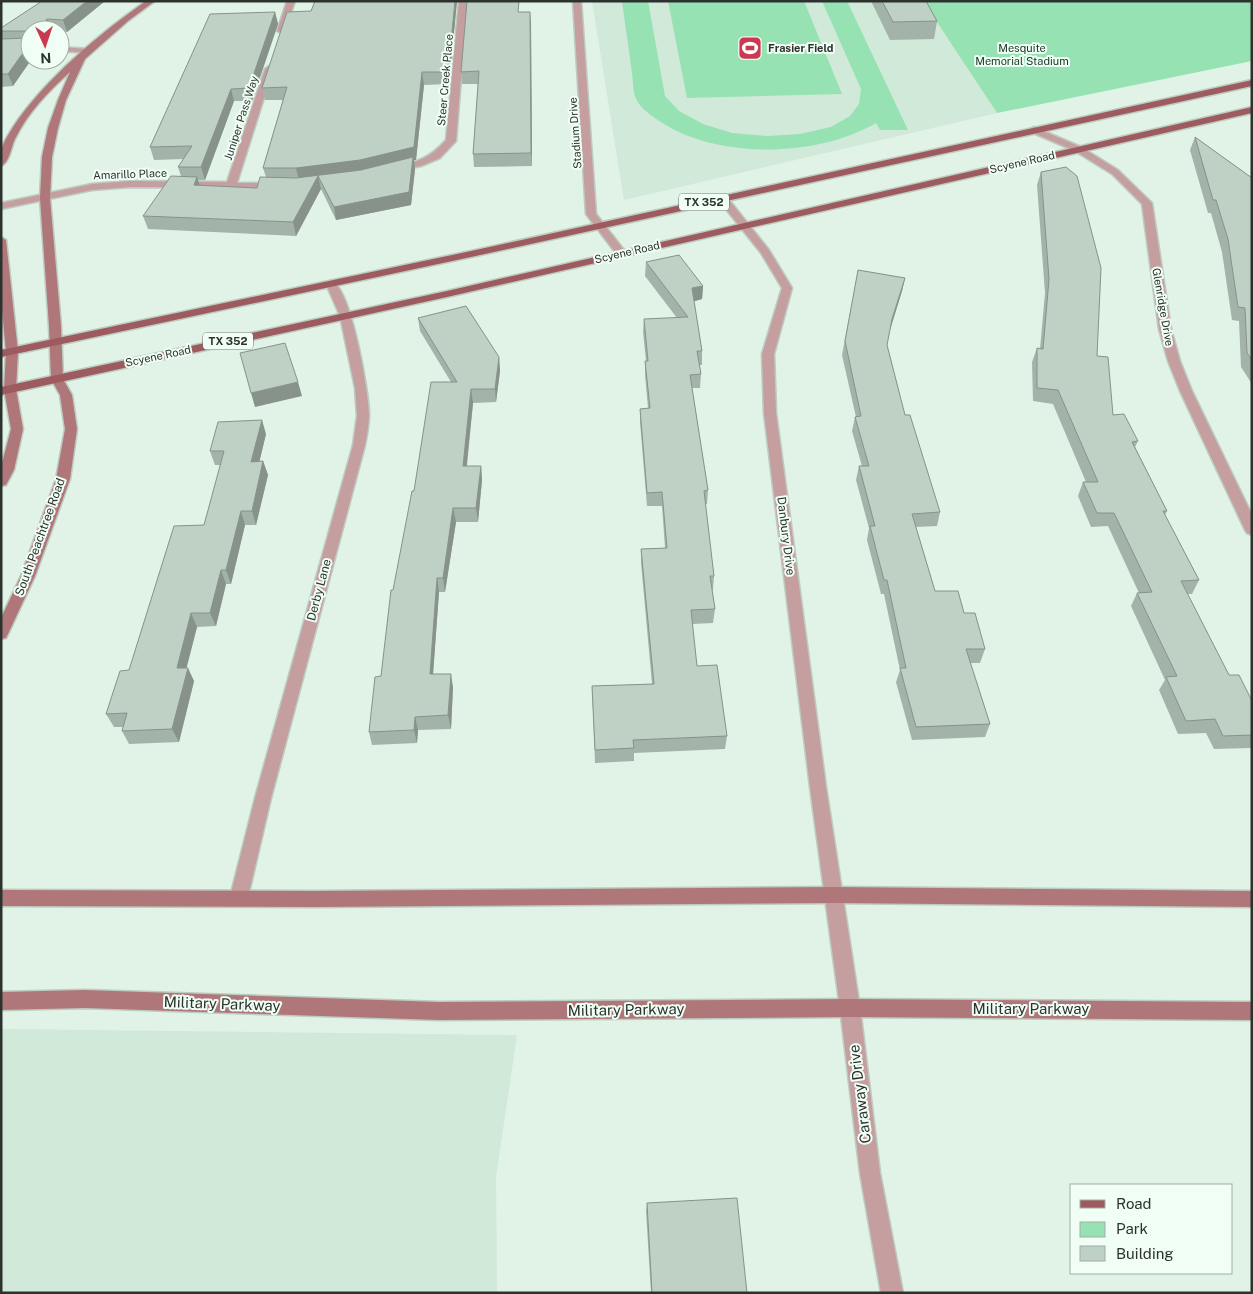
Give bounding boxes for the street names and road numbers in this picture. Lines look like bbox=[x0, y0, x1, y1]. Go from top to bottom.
street label: Steer Creek Place bbox=[435, 33, 455, 127]
street label: Juniper Pass Way bbox=[222, 74, 260, 162]
street label: Stadium Drive bbox=[567, 97, 583, 169]
street label: Scyene Road bbox=[988, 149, 1056, 175]
street label: Amarillo Place bbox=[93, 167, 167, 181]
road number: TX 352 bbox=[679, 193, 729, 210]
street label: Scyene Road bbox=[593, 239, 661, 265]
street label: Glenridge Drive bbox=[1150, 267, 1176, 347]
road number: TX 352 bbox=[203, 332, 253, 350]
street label: Scyene Road bbox=[124, 343, 192, 369]
street label: South Peachtree Road bbox=[12, 476, 68, 598]
street label: Danbury Drive bbox=[774, 496, 798, 576]
street label: Derby Lane bbox=[304, 557, 334, 622]
street label: Military Parkway bbox=[163, 993, 281, 1014]
street label: Military Parkway bbox=[567, 1000, 685, 1019]
street label: Military Parkway bbox=[973, 1000, 1089, 1017]
street label: Caraway Drive bbox=[845, 1044, 874, 1144]

